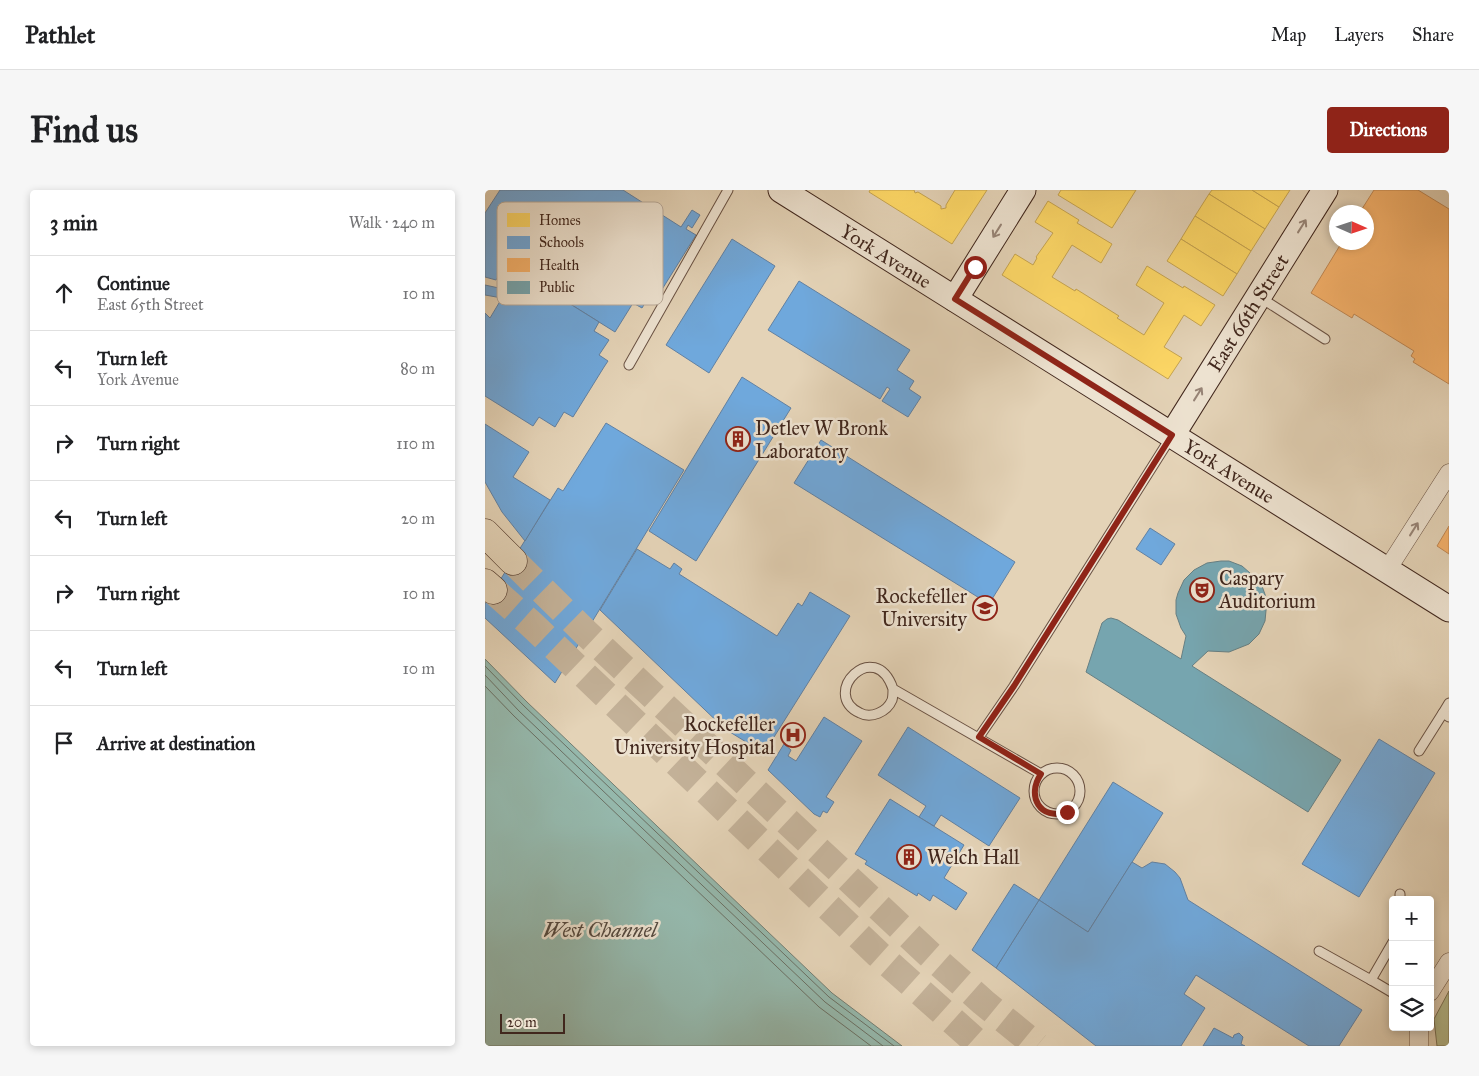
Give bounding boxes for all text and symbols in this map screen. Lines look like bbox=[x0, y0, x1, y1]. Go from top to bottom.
text: Pathlet bbox=[25, 20, 95, 50]
text: Map bbox=[1271, 24, 1306, 46]
text: Layers bbox=[1334, 24, 1384, 46]
text: Share bbox=[1412, 24, 1454, 46]
button: Directions bbox=[1327, 107, 1449, 153]
text: Find us bbox=[30, 109, 138, 152]
legend bbox=[497, 202, 663, 305]
north arrow bbox=[1329, 205, 1374, 250]
text: 3 min bbox=[50, 210, 98, 236]
text: Homes bbox=[539, 212, 581, 229]
text: Walk · 240 m bbox=[349, 213, 435, 232]
street label: York Avenue bbox=[836, 219, 936, 293]
one-way arrow bbox=[1298, 220, 1308, 234]
one-way arrow bbox=[991, 224, 1001, 238]
text: Schools bbox=[539, 234, 584, 251]
street label: East 66th Street bbox=[1202, 250, 1294, 376]
route start bbox=[964, 256, 987, 279]
text: Health bbox=[539, 257, 579, 274]
text: Continue bbox=[97, 272, 170, 295]
icon: ahead bbox=[50, 279, 78, 307]
text: Public bbox=[539, 279, 575, 296]
text: 10 m bbox=[403, 284, 435, 303]
text: East 65th Street bbox=[97, 295, 204, 314]
text: Turn left bbox=[97, 347, 167, 370]
icon: left bbox=[50, 354, 78, 382]
text: 80 m bbox=[400, 359, 435, 378]
text: York Avenue bbox=[97, 370, 179, 389]
one-way arrow bbox=[1193, 387, 1203, 401]
place label: Detlev W Bronk Laboratory bbox=[755, 416, 889, 463]
building icon: Detlev W Bronk Laboratory bbox=[725, 426, 751, 452]
icon: right bbox=[50, 429, 78, 457]
text: Turn right bbox=[97, 432, 180, 455]
text: 110 m bbox=[396, 434, 435, 453]
street label: York Avenue bbox=[1179, 434, 1279, 508]
icon: left bbox=[50, 504, 78, 532]
text: Turn left bbox=[97, 507, 167, 530]
text: 20 m bbox=[401, 509, 435, 528]
one-way arrow bbox=[1409, 523, 1419, 537]
place label: Caspary Auditorium bbox=[1218, 566, 1316, 613]
theatre icon: Caspary Auditorium bbox=[1189, 577, 1215, 603]
icon: right bbox=[50, 579, 78, 607]
text: Turn right bbox=[97, 582, 180, 605]
text: 10 m bbox=[403, 584, 435, 603]
place label: Rockefeller University bbox=[876, 584, 968, 631]
school or university icon: Rockefeller University bbox=[972, 595, 998, 621]
icon: left bbox=[50, 654, 78, 682]
text: Turn left bbox=[97, 657, 167, 680]
text: 10 m bbox=[403, 659, 435, 678]
place label: Rockefeller University Hospital bbox=[614, 712, 776, 759]
hospital icon: Rockefeller University Hospital bbox=[780, 722, 806, 748]
icon: arrive bbox=[50, 729, 78, 757]
text: Arrive at destination bbox=[97, 732, 255, 755]
route end bbox=[1056, 801, 1079, 824]
building icon: Welch Hall bbox=[896, 844, 922, 870]
place label: Welch Hall bbox=[927, 845, 1020, 869]
map controls bbox=[1389, 896, 1434, 1031]
button: + bbox=[1389, 896, 1434, 941]
water label: West Channel bbox=[543, 917, 659, 943]
button: − bbox=[1389, 941, 1434, 986]
button: layers bbox=[1389, 986, 1434, 1031]
scale bar bbox=[500, 1011, 565, 1034]
text: 20 m bbox=[507, 1014, 537, 1031]

